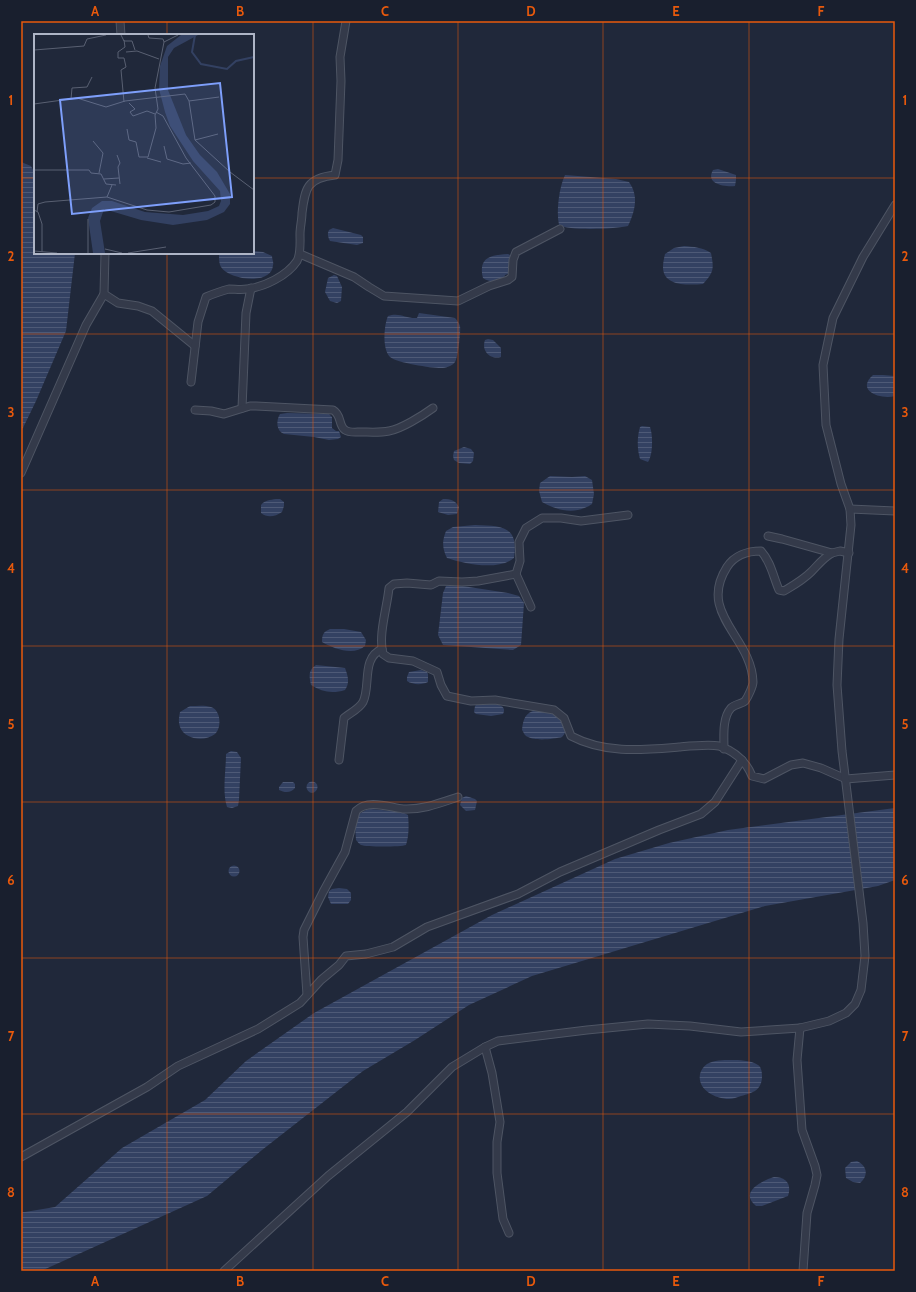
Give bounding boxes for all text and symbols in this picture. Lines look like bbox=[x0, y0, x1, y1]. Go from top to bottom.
text: A bbox=[91, 3, 100, 19]
text: B bbox=[236, 3, 244, 19]
text: C bbox=[381, 3, 389, 19]
text: D bbox=[526, 3, 536, 19]
text: E bbox=[672, 3, 680, 19]
text: F bbox=[818, 3, 825, 19]
inset map bbox=[34, 34, 254, 254]
text: 1 bbox=[9, 92, 13, 108]
text: 1 bbox=[903, 92, 907, 108]
text: 2 bbox=[8, 248, 15, 264]
text: 2 bbox=[902, 248, 909, 264]
text: 3 bbox=[7, 404, 15, 420]
text: 3 bbox=[901, 404, 909, 420]
text: 4 bbox=[7, 560, 15, 576]
text: 4 bbox=[901, 560, 909, 576]
text: 5 bbox=[8, 716, 15, 732]
text: 5 bbox=[902, 716, 909, 732]
text: 6 bbox=[7, 872, 15, 888]
text: 6 bbox=[901, 872, 909, 888]
text: 7 bbox=[8, 1028, 15, 1044]
text: 7 bbox=[902, 1028, 909, 1044]
text: 8 bbox=[7, 1184, 15, 1200]
text: 8 bbox=[901, 1184, 909, 1200]
text: A bbox=[91, 1273, 100, 1289]
text: B bbox=[236, 1273, 244, 1289]
text: C bbox=[381, 1273, 389, 1289]
text: D bbox=[526, 1273, 536, 1289]
text: E bbox=[672, 1273, 680, 1289]
text: F bbox=[818, 1273, 825, 1289]

